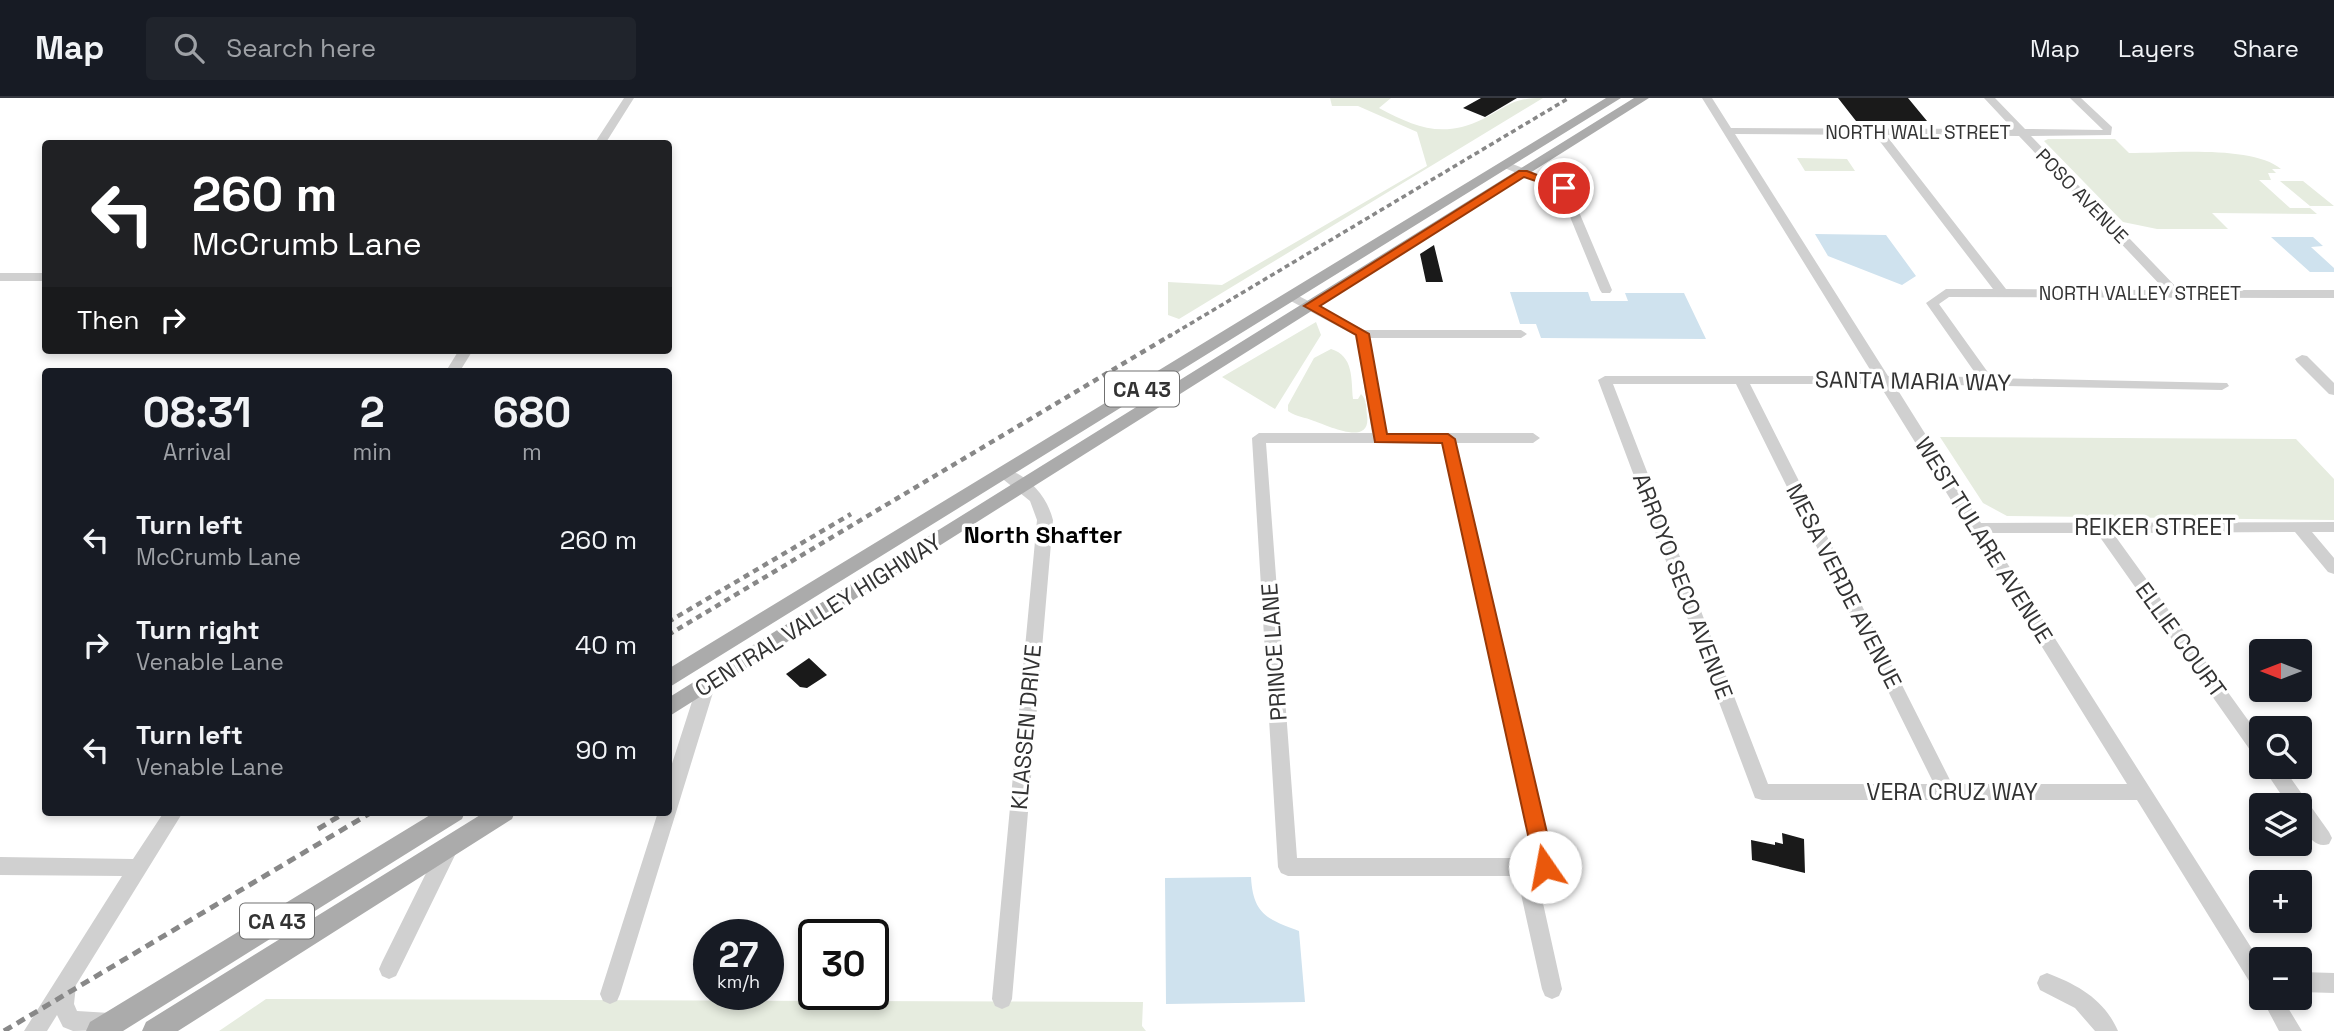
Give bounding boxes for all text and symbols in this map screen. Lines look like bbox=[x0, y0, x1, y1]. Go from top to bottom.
search box bbox=[146, 17, 636, 80]
text: Map bbox=[35, 27, 104, 69]
icon: search bbox=[170, 29, 208, 67]
text: Search here bbox=[226, 31, 376, 65]
text: Map bbox=[2030, 33, 2080, 64]
text: Layers bbox=[2118, 33, 2195, 64]
text: Share bbox=[2233, 33, 2299, 64]
street label: NORTH WALL STREET bbox=[1825, 120, 2011, 145]
street label: POSO AVENUE bbox=[2030, 143, 2134, 249]
pin bbox=[1534, 158, 1594, 218]
text: 260 m bbox=[192, 163, 337, 225]
icon: left bbox=[77, 168, 168, 259]
icon: arrive bbox=[1545, 169, 1583, 207]
text: McCrumb Lane bbox=[192, 224, 422, 264]
street label: NORTH VALLEY STREET bbox=[2039, 281, 2241, 306]
icon: right bbox=[154, 301, 192, 339]
text: Then bbox=[77, 303, 140, 337]
street label: SANTA MARIA WAY bbox=[1815, 364, 2011, 398]
road number: CA 43 bbox=[1105, 372, 1179, 406]
text: 08:31 bbox=[143, 386, 252, 439]
text: 2 bbox=[360, 386, 385, 439]
text: 680 bbox=[493, 386, 571, 439]
street label: WEST TULARE AVENUE bbox=[1908, 431, 2060, 649]
text: Arrival bbox=[163, 437, 231, 467]
text: min bbox=[352, 437, 392, 467]
text: m bbox=[522, 437, 542, 467]
street label: ARROYO SECO AVENUE bbox=[1626, 469, 1740, 703]
street label: MESA VERDE AVENUE bbox=[1779, 478, 1909, 694]
text: Turn left bbox=[136, 508, 243, 542]
street label: REIKER STREET bbox=[2074, 512, 2236, 542]
district label: North Shafter bbox=[964, 519, 1122, 550]
icon: left bbox=[77, 521, 115, 559]
text: 260 m bbox=[560, 523, 637, 557]
street label: CENTRAL VALLEY HIGHWAY bbox=[689, 527, 947, 703]
text: McCrumb Lane bbox=[136, 542, 301, 572]
street label: ELLIE COURT bbox=[2129, 576, 2233, 704]
street label: PRINCE LANE bbox=[1254, 582, 1294, 722]
text: Turn right bbox=[136, 613, 260, 647]
icon: right bbox=[77, 626, 115, 664]
text: 40 m bbox=[575, 628, 637, 662]
north arrow bbox=[2249, 639, 2312, 702]
map controls bbox=[2249, 639, 2312, 1010]
street label: KLASSEN DRIVE bbox=[1004, 643, 1048, 811]
text: Venable Lane bbox=[136, 647, 284, 677]
button: search bbox=[2249, 716, 2312, 779]
text: Turn left bbox=[136, 718, 243, 752]
icon: left bbox=[77, 731, 115, 769]
text: 90 m bbox=[575, 733, 637, 767]
text: Venable Lane bbox=[136, 752, 284, 782]
street label: VERA CRUZ WAY bbox=[1866, 777, 2038, 807]
button: layers bbox=[2249, 793, 2312, 856]
position arrow bbox=[1508, 830, 1582, 904]
button: + bbox=[2249, 870, 2312, 933]
road number: CA 43 bbox=[240, 904, 314, 938]
speed limit sign: 30 bbox=[798, 919, 889, 1010]
text: 27 bbox=[719, 933, 758, 977]
button: − bbox=[2249, 947, 2312, 1010]
text: km/h bbox=[717, 970, 760, 993]

